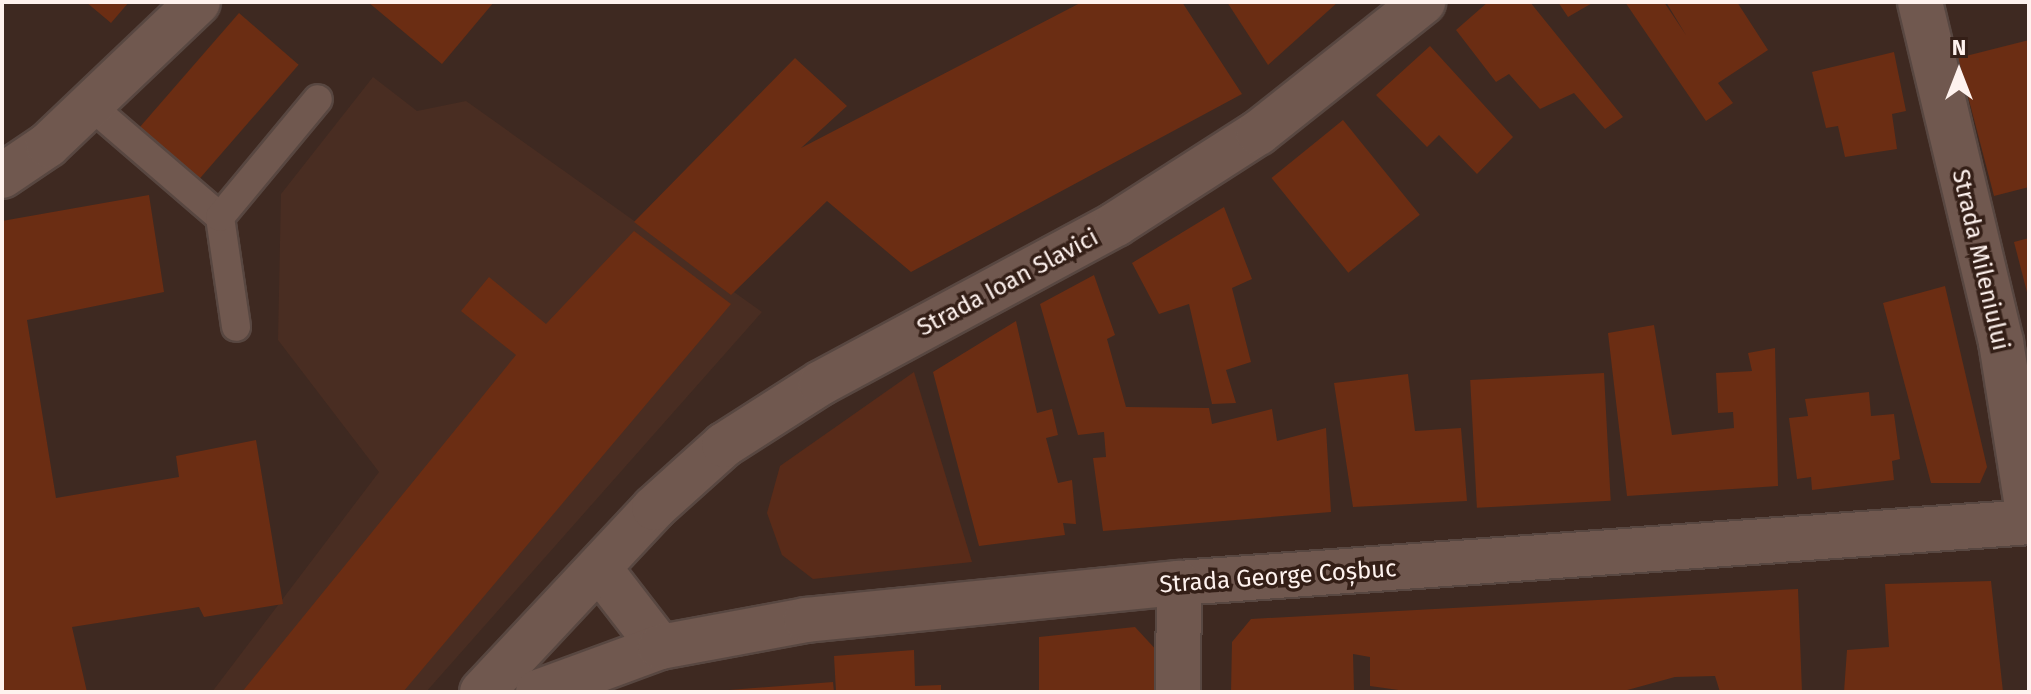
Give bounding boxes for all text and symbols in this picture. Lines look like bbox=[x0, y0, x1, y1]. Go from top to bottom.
north arrow bbox=[1919, 32, 1999, 112]
text: N bbox=[1952, 34, 1966, 61]
street label: Strada Mileniului bbox=[1945, 167, 2015, 353]
street label: Strada Ioan Slavici bbox=[913, 223, 1103, 343]
street label: Strada George Coșbuc bbox=[1159, 554, 1397, 600]

